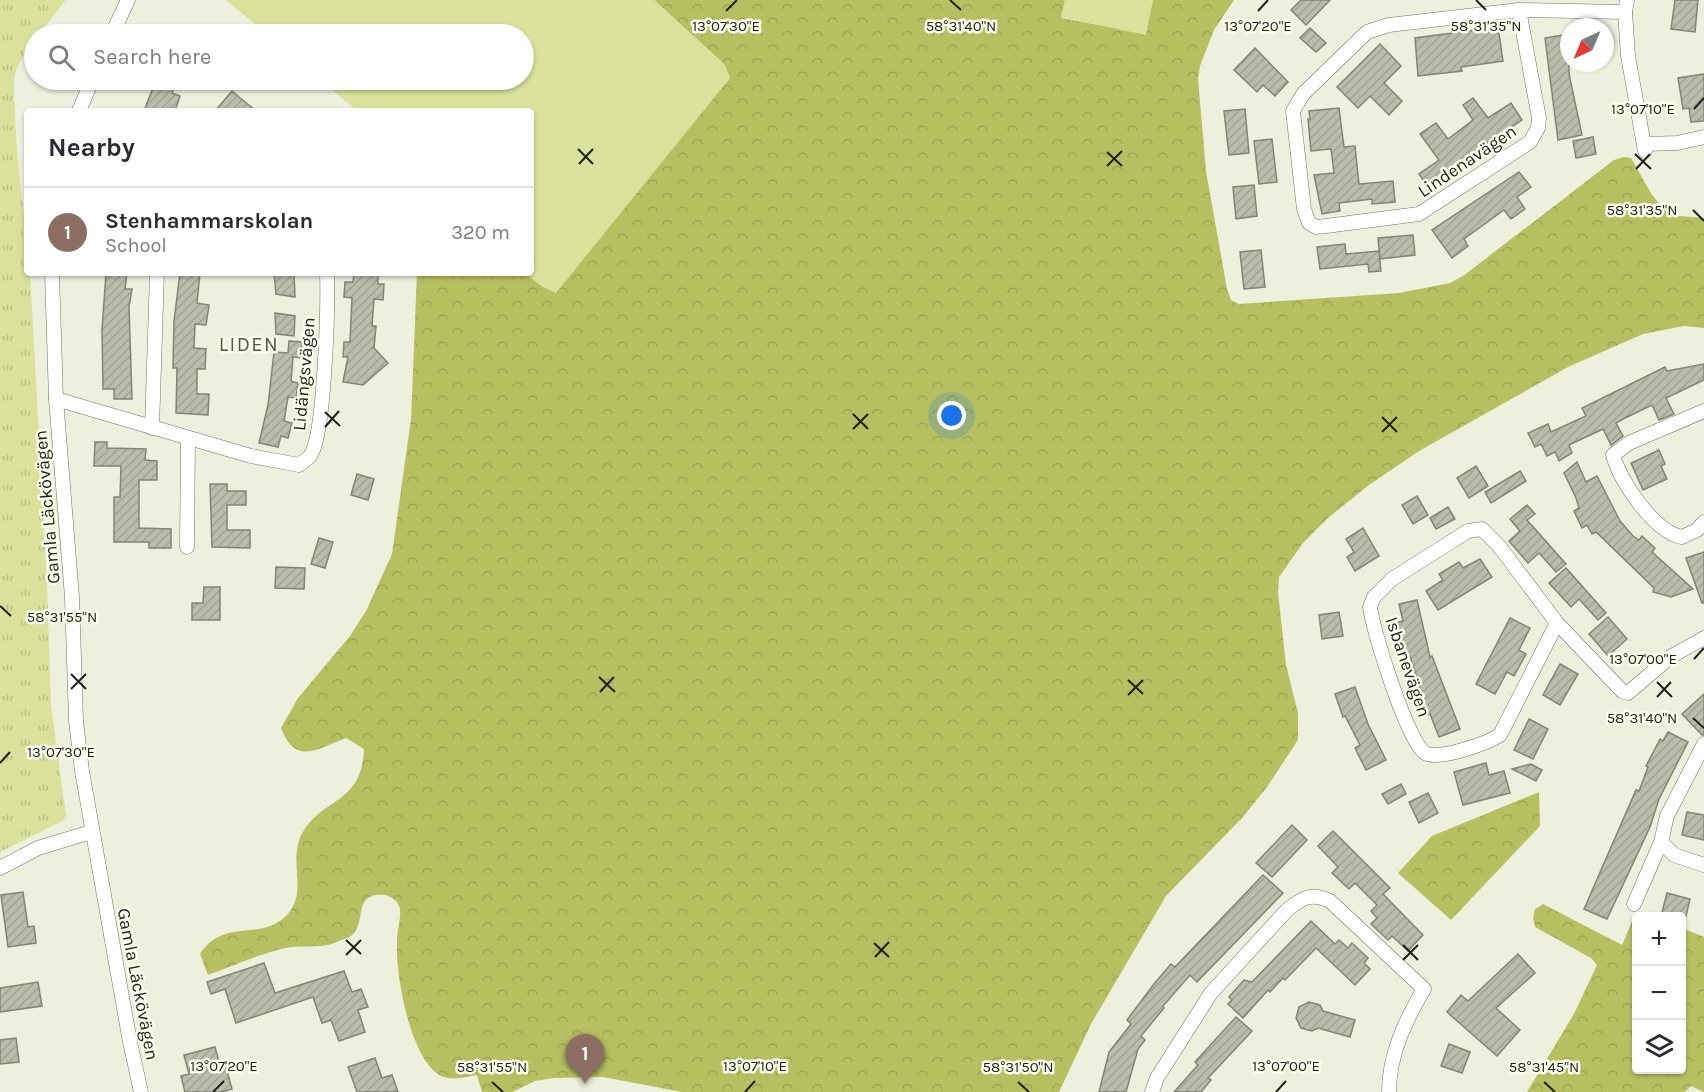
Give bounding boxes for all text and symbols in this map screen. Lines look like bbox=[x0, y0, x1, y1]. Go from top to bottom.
text: 13°07'30"E bbox=[692, 17, 760, 35]
text: 58°31'40"N bbox=[926, 17, 996, 35]
text: 13°07'20"E bbox=[1224, 17, 1292, 35]
text: 58°31'35"N bbox=[1451, 17, 1521, 35]
north arrow bbox=[1560, 18, 1614, 72]
search box bbox=[24, 24, 534, 90]
icon: search bbox=[45, 41, 78, 74]
text: Search here bbox=[93, 44, 211, 70]
text: 13°07'10"E bbox=[1611, 100, 1675, 118]
street label: Lindenavägen bbox=[1413, 120, 1521, 202]
text: Nearby bbox=[48, 132, 135, 163]
text: 58°31'35"N bbox=[1607, 201, 1677, 219]
text: Stenhammarskolan bbox=[105, 208, 313, 234]
text: 1 bbox=[64, 221, 71, 244]
text: 320 m bbox=[451, 221, 510, 244]
text: School bbox=[105, 234, 167, 257]
street label: Lidängsvägen bbox=[288, 316, 320, 432]
district label: LIDEN bbox=[219, 333, 279, 356]
your location bbox=[937, 401, 966, 430]
street label: Gamla Läckövägen bbox=[29, 429, 65, 585]
text: 58°31'55"N bbox=[27, 608, 97, 626]
street label: Isbanevägen bbox=[1381, 614, 1435, 720]
text: 13°07'00"E bbox=[1609, 650, 1677, 668]
text: 58°31'40"N bbox=[1607, 709, 1677, 727]
text: 13°07'30"E bbox=[27, 743, 95, 761]
street label: Gamla Läckövägen bbox=[112, 906, 164, 1062]
map controls bbox=[1632, 912, 1686, 1074]
button: + bbox=[1632, 912, 1686, 966]
button: − bbox=[1632, 966, 1686, 1020]
button: layers bbox=[1632, 1020, 1686, 1074]
pin: 1 bbox=[566, 1034, 604, 1084]
text: 13°07'20"E bbox=[190, 1057, 258, 1075]
text: 13°07'10"E bbox=[723, 1057, 787, 1075]
text: 13°07'00"E bbox=[1252, 1057, 1320, 1075]
text: 58°31'55"N bbox=[457, 1058, 527, 1076]
text: 58°31'50"N bbox=[983, 1058, 1053, 1076]
text: 58°31'45"N bbox=[1509, 1058, 1579, 1076]

